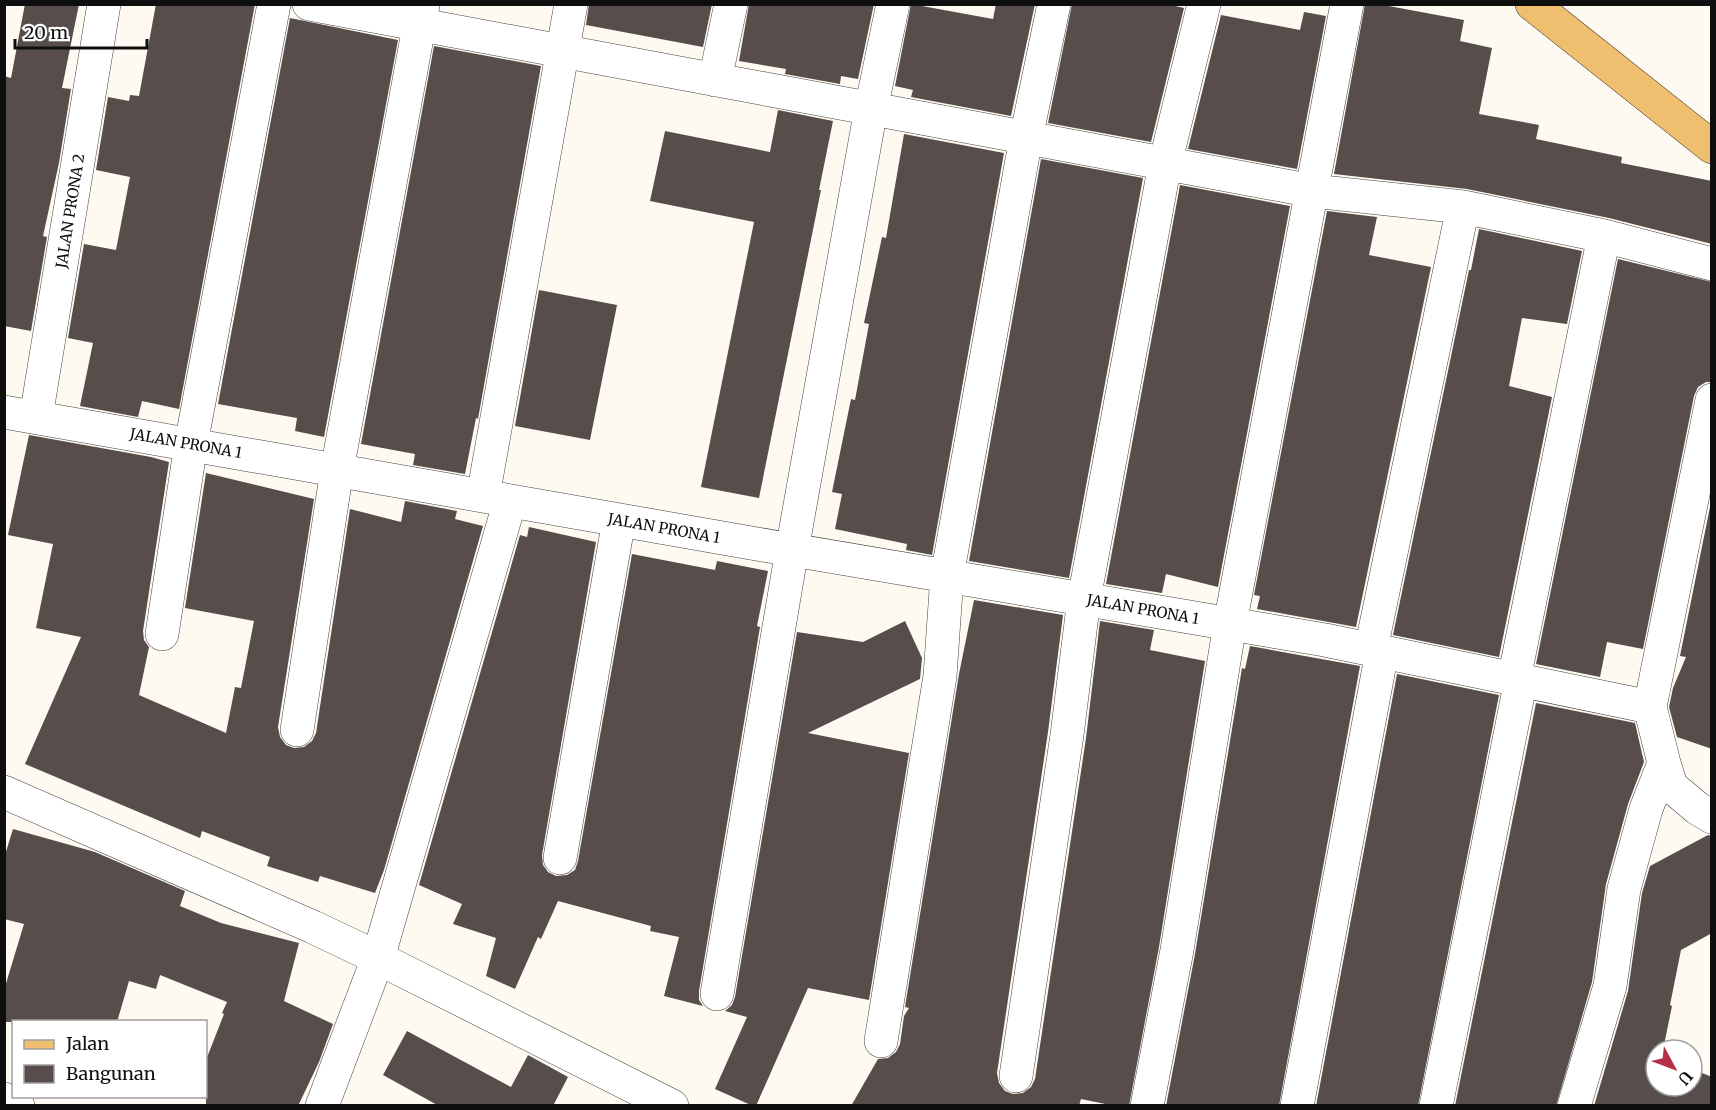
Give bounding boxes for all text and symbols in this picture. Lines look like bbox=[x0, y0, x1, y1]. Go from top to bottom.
scale bar bbox=[15, 12, 147, 50]
text: 20 m bbox=[24, 21, 68, 44]
street label: JALAN PRONA 2 bbox=[51, 152, 88, 271]
street label: JALAN PRONA 1 bbox=[127, 424, 244, 462]
street label: JALAN PRONA 1 bbox=[605, 509, 722, 547]
street label: JALAN PRONA 1 bbox=[1084, 590, 1201, 628]
legend bbox=[12, 1020, 207, 1098]
text: Jalan bbox=[65, 1032, 109, 1055]
north arrow bbox=[1644, 1038, 1704, 1098]
text: Bangunan bbox=[66, 1062, 156, 1085]
text: U bbox=[1674, 1067, 1697, 1089]

